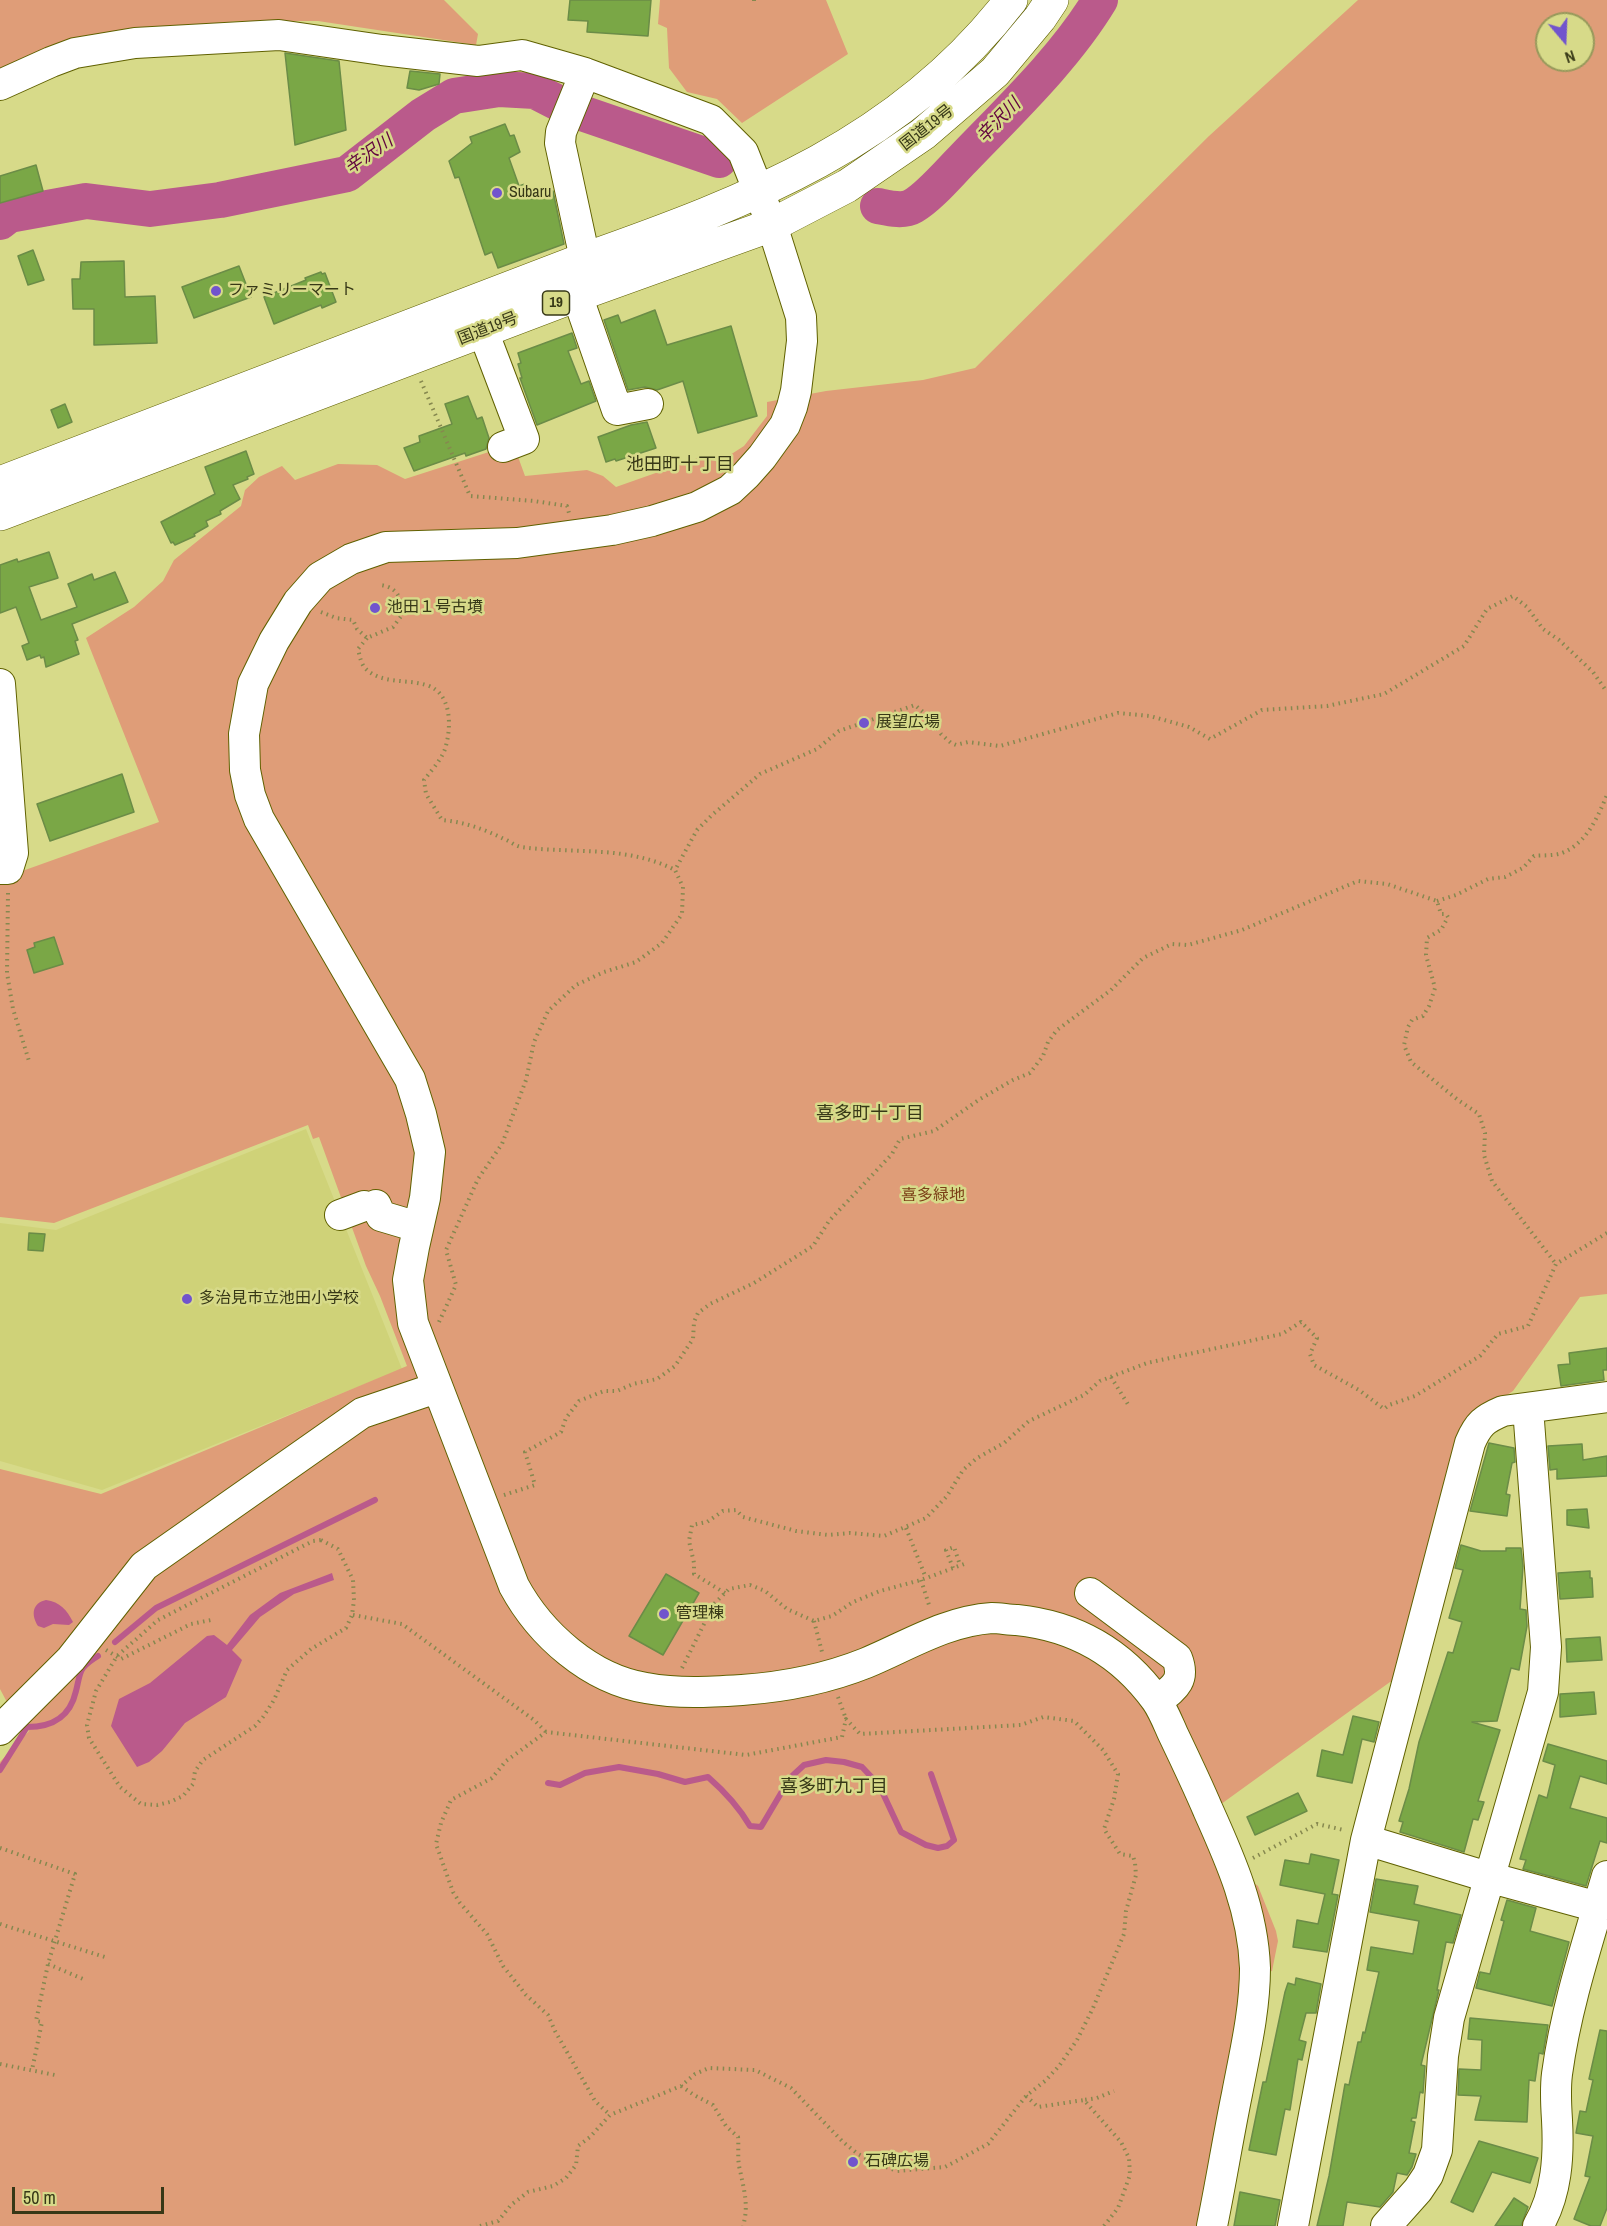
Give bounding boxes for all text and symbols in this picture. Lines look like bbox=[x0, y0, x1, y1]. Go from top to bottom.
north arrow bbox=[1535, 12, 1595, 72]
text: N bbox=[1562, 45, 1578, 69]
water label: 辛沢川 bbox=[972, 94, 1026, 148]
street label: 国道19号 bbox=[896, 101, 958, 155]
water label: 辛沢川 bbox=[341, 131, 397, 179]
place label: Subaru bbox=[509, 183, 551, 203]
marker: Subaru bbox=[490, 186, 504, 200]
place label: ファミリーマート bbox=[228, 281, 356, 301]
marker: ファミリーマート bbox=[209, 284, 223, 298]
road number: 19 bbox=[542, 291, 570, 315]
street label: 国道19号 bbox=[455, 309, 521, 349]
district label: 池田町十丁目 bbox=[626, 454, 734, 476]
place label: 池田１号古墳 bbox=[387, 598, 483, 618]
marker: 池田１号古墳 bbox=[368, 601, 382, 615]
place label: 展望広場 bbox=[876, 713, 940, 733]
marker: 展望広場 bbox=[857, 716, 871, 730]
district label: 喜多町十丁目 bbox=[816, 1103, 924, 1125]
park label: 喜多緑地 bbox=[901, 1186, 965, 1206]
place label: 多治見市立池田小学校 bbox=[199, 1289, 359, 1309]
marker: 多治見市立池田小学校 bbox=[180, 1292, 194, 1306]
place label: 管理棟 bbox=[676, 1604, 724, 1624]
marker: 管理棟 bbox=[657, 1607, 671, 1621]
district label: 喜多町九丁目 bbox=[780, 1776, 888, 1798]
place label: 石碑広場 bbox=[865, 2152, 929, 2172]
marker: 石碑広場 bbox=[846, 2155, 860, 2169]
scale bar bbox=[15, 2175, 166, 2213]
text: 50 m bbox=[23, 2185, 56, 2210]

